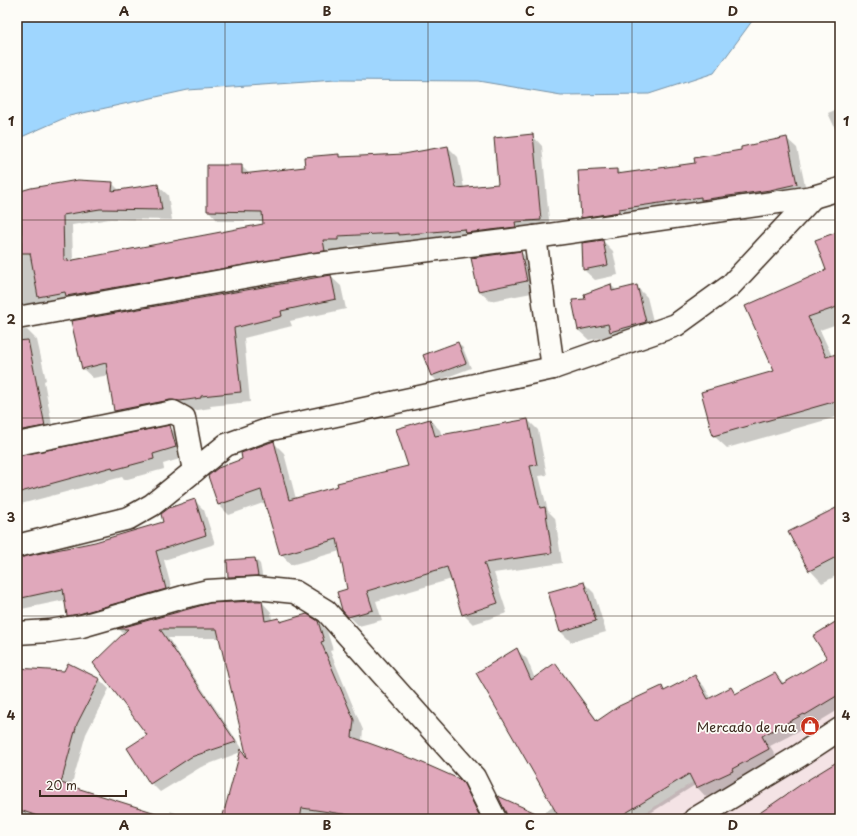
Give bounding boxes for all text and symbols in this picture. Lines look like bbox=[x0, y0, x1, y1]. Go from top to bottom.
text: A bbox=[119, 1, 129, 20]
text: B bbox=[323, 1, 332, 20]
text: C bbox=[525, 1, 535, 20]
text: D bbox=[728, 1, 738, 20]
text: 1 bbox=[8, 111, 14, 130]
text: 1 bbox=[843, 111, 849, 130]
text: 2 bbox=[6, 309, 16, 328]
text: 2 bbox=[841, 309, 851, 328]
text: 3 bbox=[7, 507, 16, 526]
text: 3 bbox=[842, 507, 851, 526]
text: 4 bbox=[7, 705, 16, 724]
text: 4 bbox=[842, 705, 851, 724]
shop icon: Mercado de rua bbox=[799, 715, 821, 737]
place label: Mercado de rua bbox=[697, 717, 797, 736]
scale bar bbox=[40, 772, 126, 798]
text: 20 m bbox=[46, 776, 77, 794]
text: A bbox=[119, 815, 129, 834]
text: B bbox=[323, 815, 332, 834]
text: C bbox=[525, 815, 535, 834]
text: D bbox=[728, 815, 738, 834]

